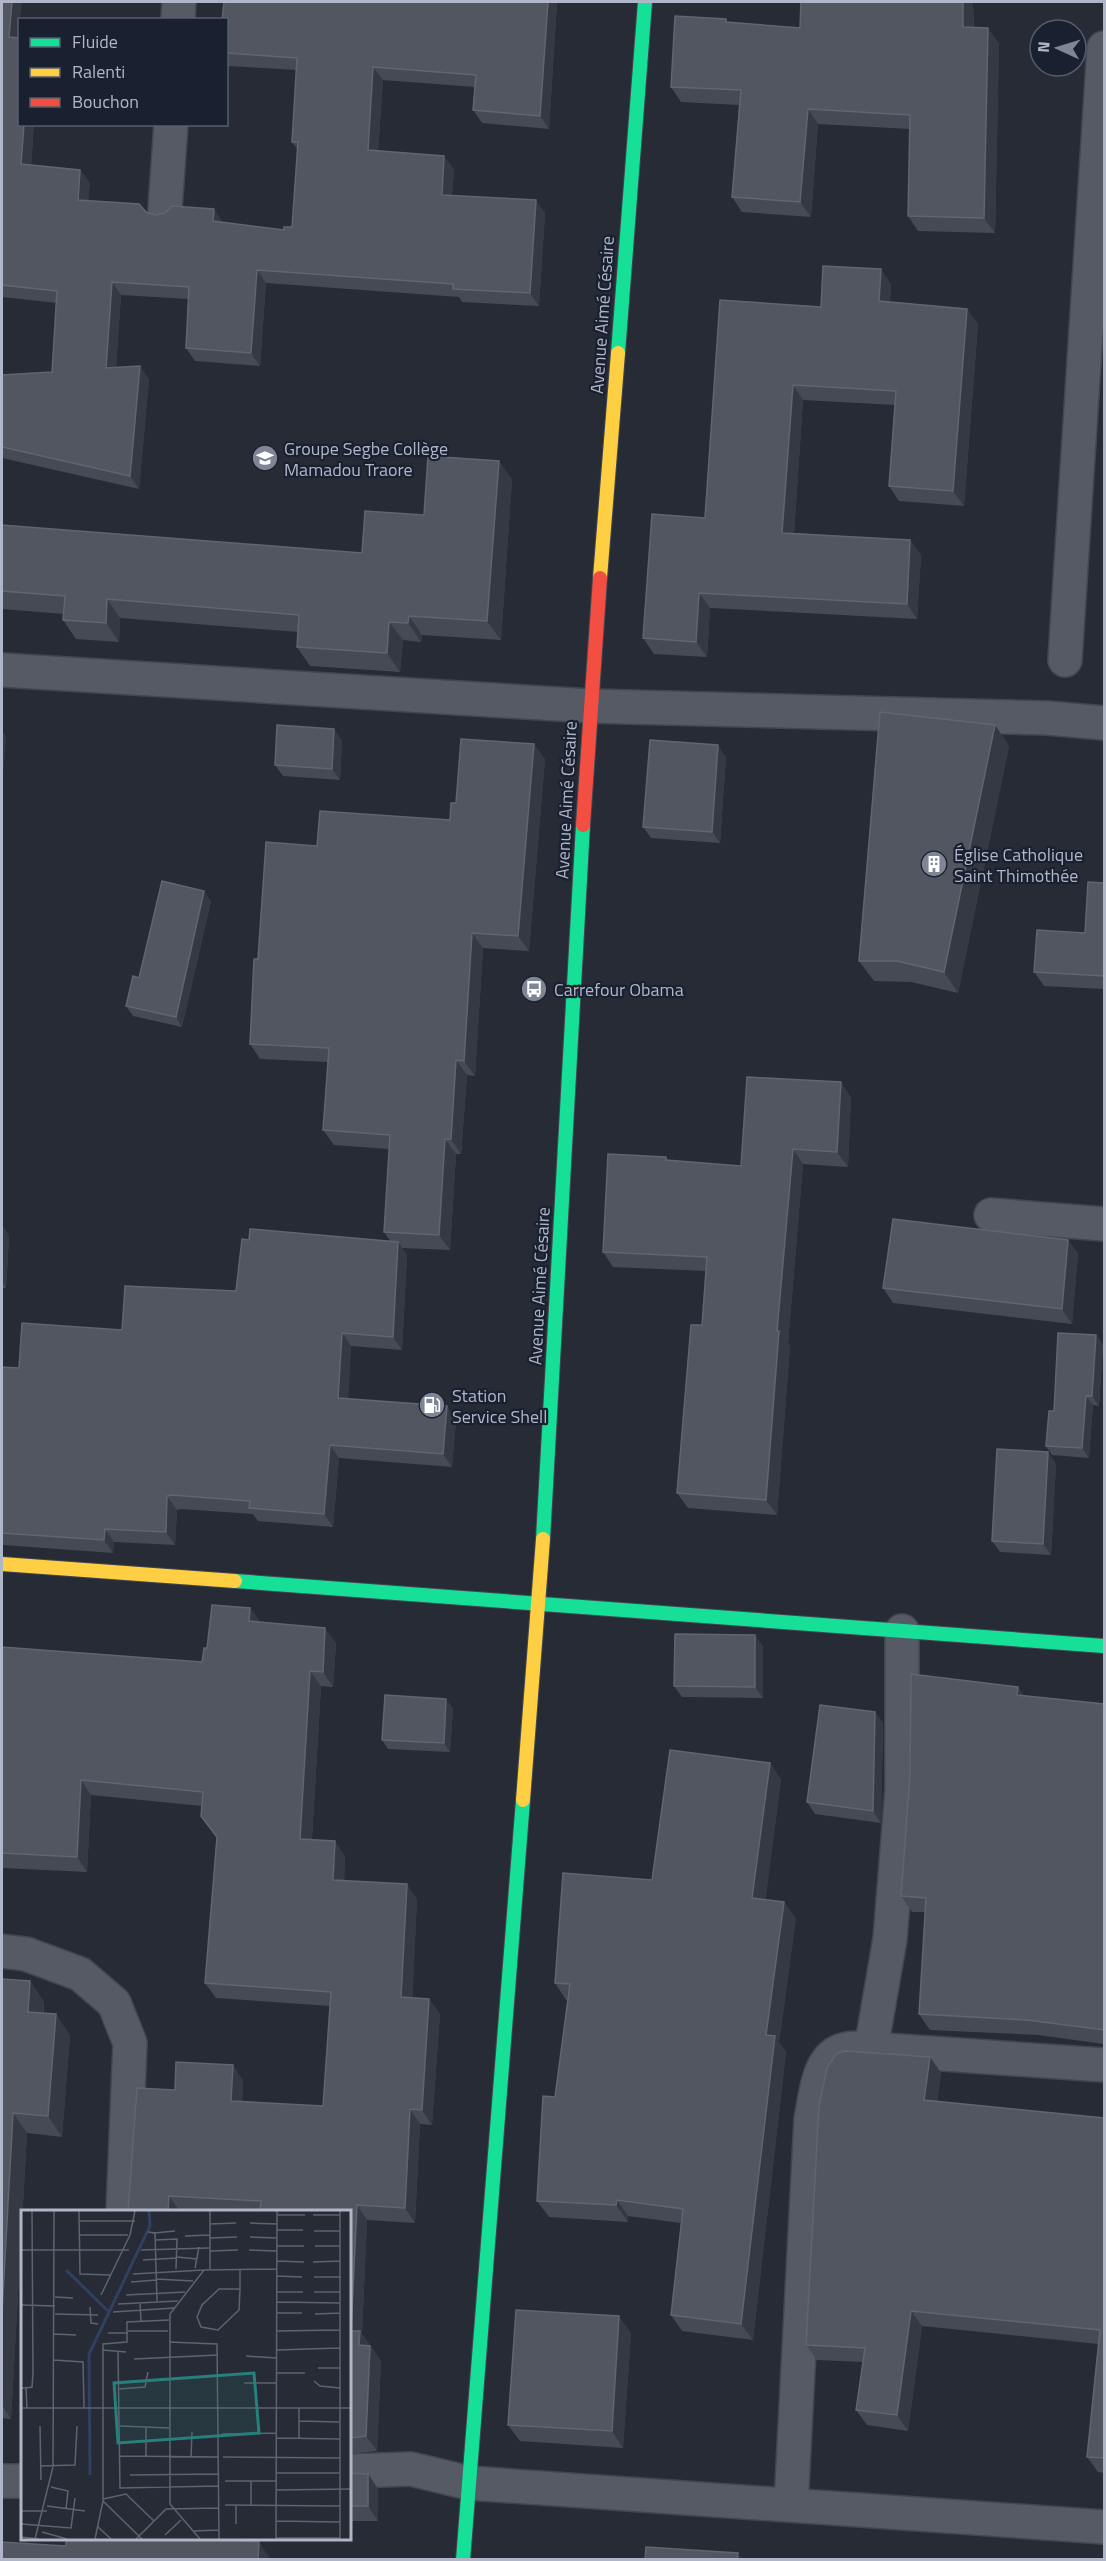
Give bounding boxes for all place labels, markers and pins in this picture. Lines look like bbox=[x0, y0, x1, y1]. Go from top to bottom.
place label: Groupe Segbe Collège Mamadou Traore bbox=[284, 435, 448, 483]
school or university icon: Groupe Segbe Collège Mamadou Traore bbox=[250, 443, 280, 473]
place label: Église Catholique Saint Thimothée bbox=[954, 841, 1083, 889]
building icon: Église Catholique Saint Thimothée bbox=[919, 849, 949, 879]
bus stop icon: Carrefour Obama bbox=[519, 974, 549, 1004]
place label: Carrefour Obama bbox=[554, 976, 684, 1003]
place label: Station Service Shell bbox=[452, 1382, 547, 1430]
fuel station icon: Station Service Shell bbox=[417, 1390, 447, 1420]

